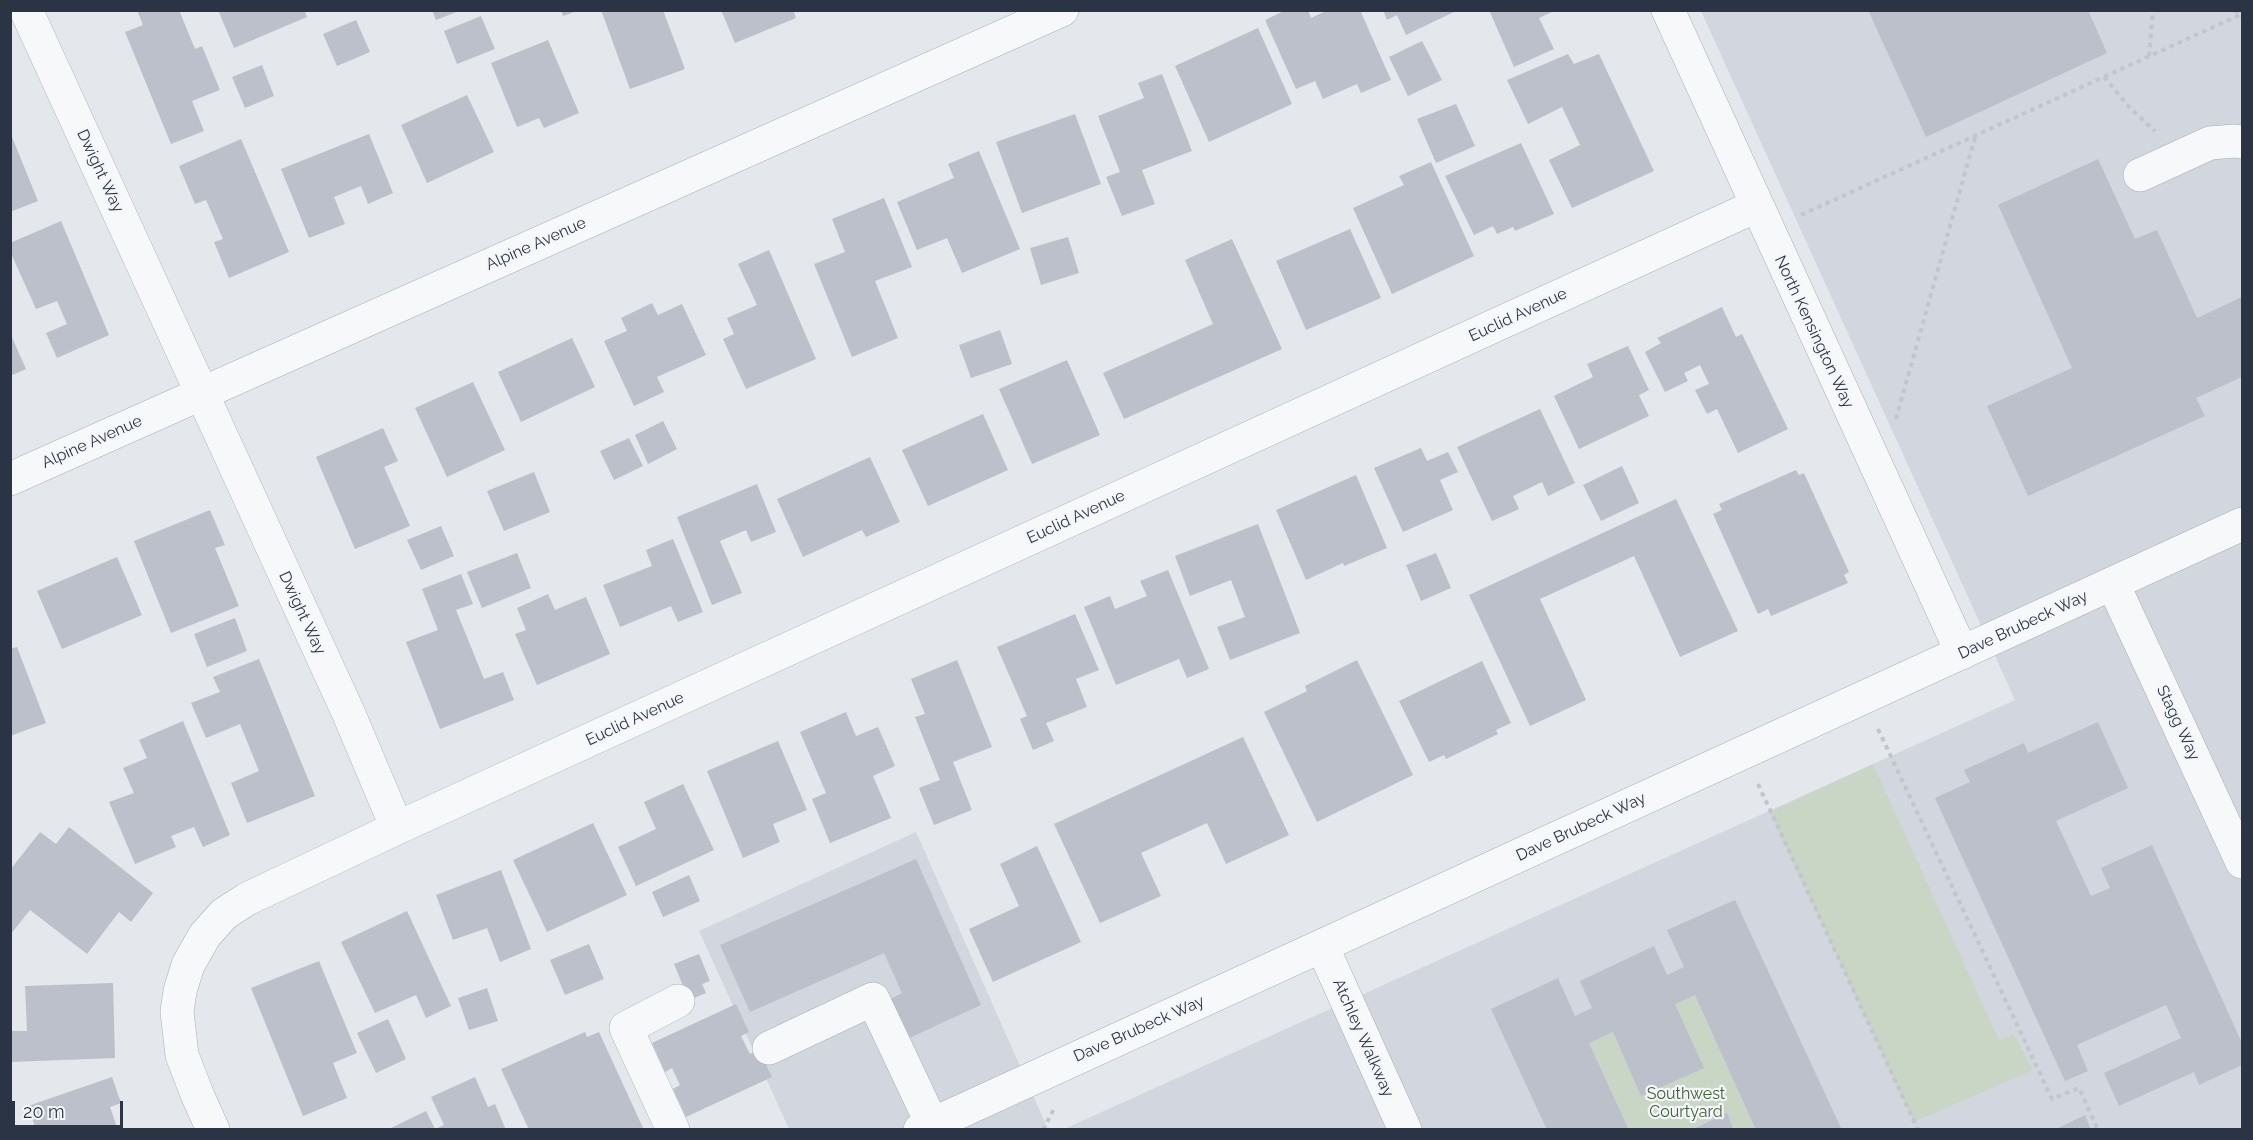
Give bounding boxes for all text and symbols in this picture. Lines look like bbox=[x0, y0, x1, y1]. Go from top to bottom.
street label: Dwight Way bbox=[72, 126, 128, 216]
street label: Alpine Avenue bbox=[483, 213, 589, 275]
street label: North Kensington Way bbox=[1770, 253, 1858, 411]
street label: Euclid Avenue bbox=[1466, 284, 1570, 346]
street label: Alpine Avenue bbox=[39, 411, 145, 473]
street label: Euclid Avenue bbox=[1024, 486, 1128, 548]
street label: Dwight Way bbox=[274, 568, 330, 658]
street label: Dave Brubeck Way bbox=[1955, 587, 2091, 663]
street label: Stagg Way bbox=[2152, 682, 2204, 764]
street label: Euclid Avenue bbox=[583, 688, 687, 750]
street label: Dave Brubeck Way bbox=[1513, 789, 1649, 865]
street label: Atchley Walkway bbox=[1328, 976, 1398, 1100]
street label: Dave Brubeck Way bbox=[1071, 992, 1207, 1066]
park label: Southwest Courtyard bbox=[1647, 1084, 1725, 1122]
scale bar bbox=[15, 1089, 126, 1127]
text: 20 m bbox=[23, 1101, 65, 1122]

